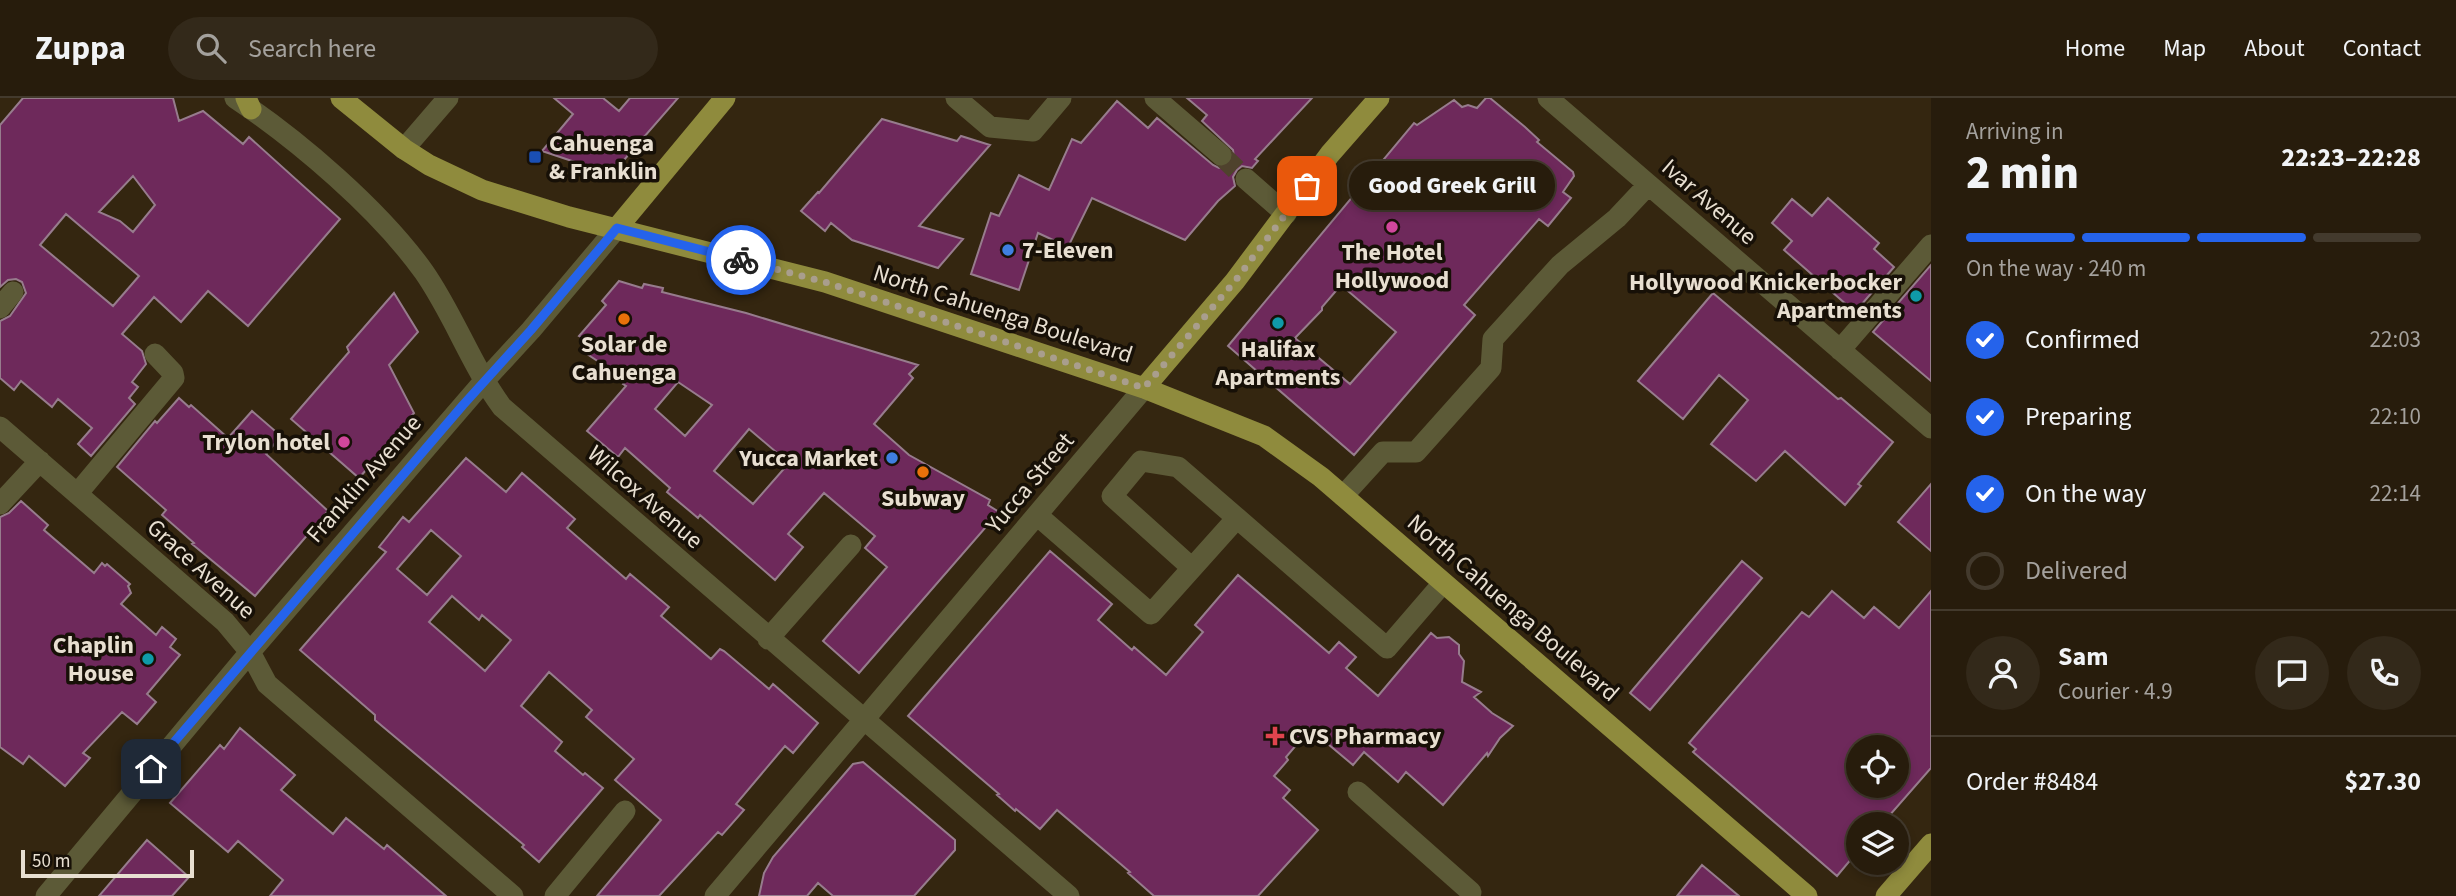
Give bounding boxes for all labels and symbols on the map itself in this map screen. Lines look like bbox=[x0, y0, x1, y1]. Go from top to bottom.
place label: Cahuenga & Franklin bbox=[549, 126, 658, 189]
marker: Cahuenga & Franklin bbox=[527, 149, 543, 165]
street label: Ivar Avenue bbox=[1654, 151, 1764, 253]
pin bbox=[1277, 156, 1337, 216]
callout: Good Greek Grill bbox=[1349, 162, 1556, 210]
marker: The Hotel Hollywood bbox=[1384, 219, 1400, 235]
courier bbox=[706, 225, 776, 295]
place label: 7-Eleven bbox=[1022, 233, 1113, 268]
place label: The Hotel Hollywood bbox=[1335, 235, 1449, 298]
marker: 7-Eleven bbox=[1000, 242, 1016, 258]
street label: North Cahuenga Boulevard bbox=[869, 255, 1137, 373]
place label: Hollywood Knickerbocker Apartments bbox=[1629, 265, 1902, 328]
marker: Hollywood Knickerbocker Apartments bbox=[1908, 288, 1924, 304]
marker: Solar de Cahuenga bbox=[616, 311, 632, 327]
marker: Halifax Apartments bbox=[1270, 315, 1286, 331]
place label: Solar de Cahuenga bbox=[571, 327, 677, 390]
place label: Halifax Apartments bbox=[1215, 332, 1340, 395]
street label: Franklin Avenue bbox=[298, 407, 430, 551]
place label: Trylon hotel bbox=[202, 425, 330, 460]
street label: Yucca Street bbox=[977, 425, 1083, 542]
marker: Trylon hotel bbox=[336, 434, 352, 450]
street label: Wilcox Avenue bbox=[579, 437, 711, 557]
place label: Yucca Market bbox=[738, 441, 878, 476]
marker: Yucca Market bbox=[884, 450, 900, 466]
marker: Subway bbox=[915, 464, 931, 480]
place label: Subway bbox=[881, 481, 966, 516]
street label: North Cahuenga Boulevard bbox=[1399, 506, 1627, 710]
street label: Grace Avenue bbox=[139, 511, 263, 627]
place label: Chaplin House bbox=[53, 628, 134, 691]
marker: Chaplin House bbox=[140, 651, 156, 667]
place label: CVS Pharmacy bbox=[1289, 719, 1442, 754]
marker: CVS Pharmacy bbox=[1267, 728, 1283, 744]
pin bbox=[121, 739, 181, 799]
scale bar bbox=[21, 847, 194, 879]

